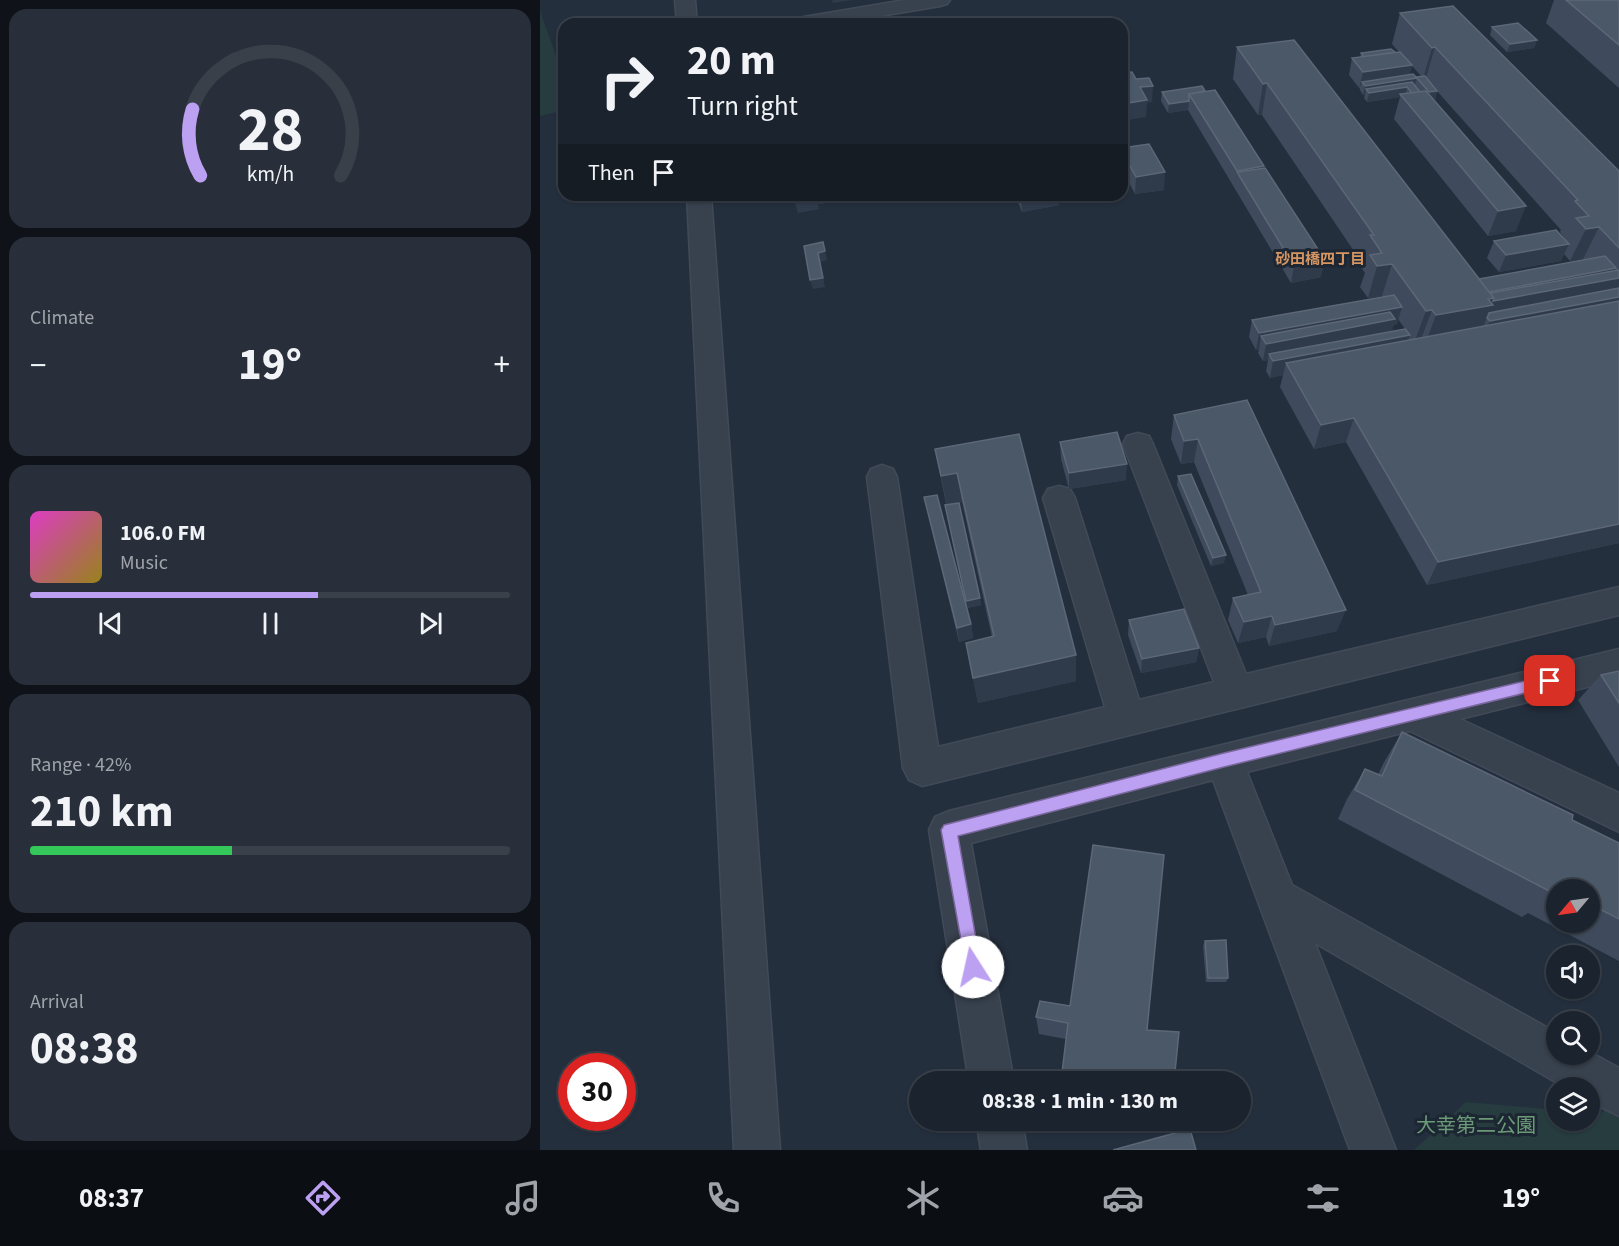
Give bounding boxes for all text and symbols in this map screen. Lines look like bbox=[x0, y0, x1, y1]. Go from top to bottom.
text: 20 m bbox=[687, 31, 776, 91]
icon: right bbox=[588, 42, 666, 120]
text: 28 bbox=[237, 86, 303, 175]
text: Turn right bbox=[687, 87, 798, 126]
icon: arrive bbox=[647, 156, 680, 189]
text: Then bbox=[588, 157, 635, 189]
text: km/h bbox=[246, 159, 294, 190]
district label: 砂田橋四丁目 bbox=[1275, 249, 1365, 270]
text: Climate bbox=[30, 304, 94, 332]
text: 19° bbox=[238, 333, 302, 397]
text: − bbox=[30, 342, 46, 389]
text: + bbox=[494, 342, 510, 389]
text: 106.0 FM bbox=[120, 517, 206, 549]
text: Music bbox=[120, 549, 168, 577]
icon: previous bbox=[94, 607, 127, 640]
icon: pause bbox=[254, 607, 287, 640]
icon: next bbox=[414, 607, 447, 640]
pin bbox=[1524, 655, 1575, 706]
icon: arrive bbox=[1533, 664, 1566, 697]
text: Range · 42% bbox=[30, 751, 131, 779]
text: 210 km bbox=[30, 780, 174, 844]
north arrow bbox=[1546, 879, 1600, 933]
map controls bbox=[1546, 879, 1600, 1131]
position arrow bbox=[941, 935, 1005, 999]
button: sound bbox=[1546, 945, 1600, 999]
text: Arrival bbox=[30, 988, 84, 1016]
button: search bbox=[1546, 1011, 1600, 1065]
text: 08:38 bbox=[30, 1017, 139, 1081]
speed limit sign: 30 bbox=[558, 1053, 636, 1131]
button: layers bbox=[1546, 1077, 1600, 1131]
text: 08:38 · 1 min · 130 m bbox=[982, 1085, 1178, 1117]
park label: 大幸第二公園 bbox=[1416, 1112, 1536, 1140]
icon: directions bbox=[302, 1177, 344, 1219]
icon: music bbox=[502, 1177, 544, 1219]
icon: phone bbox=[702, 1177, 744, 1219]
icon: climate bbox=[902, 1177, 944, 1219]
icon: car bbox=[1102, 1177, 1144, 1219]
icon: filters bbox=[1302, 1177, 1344, 1219]
text: 08:37 bbox=[79, 1179, 144, 1218]
text: 19° bbox=[1502, 1179, 1540, 1218]

